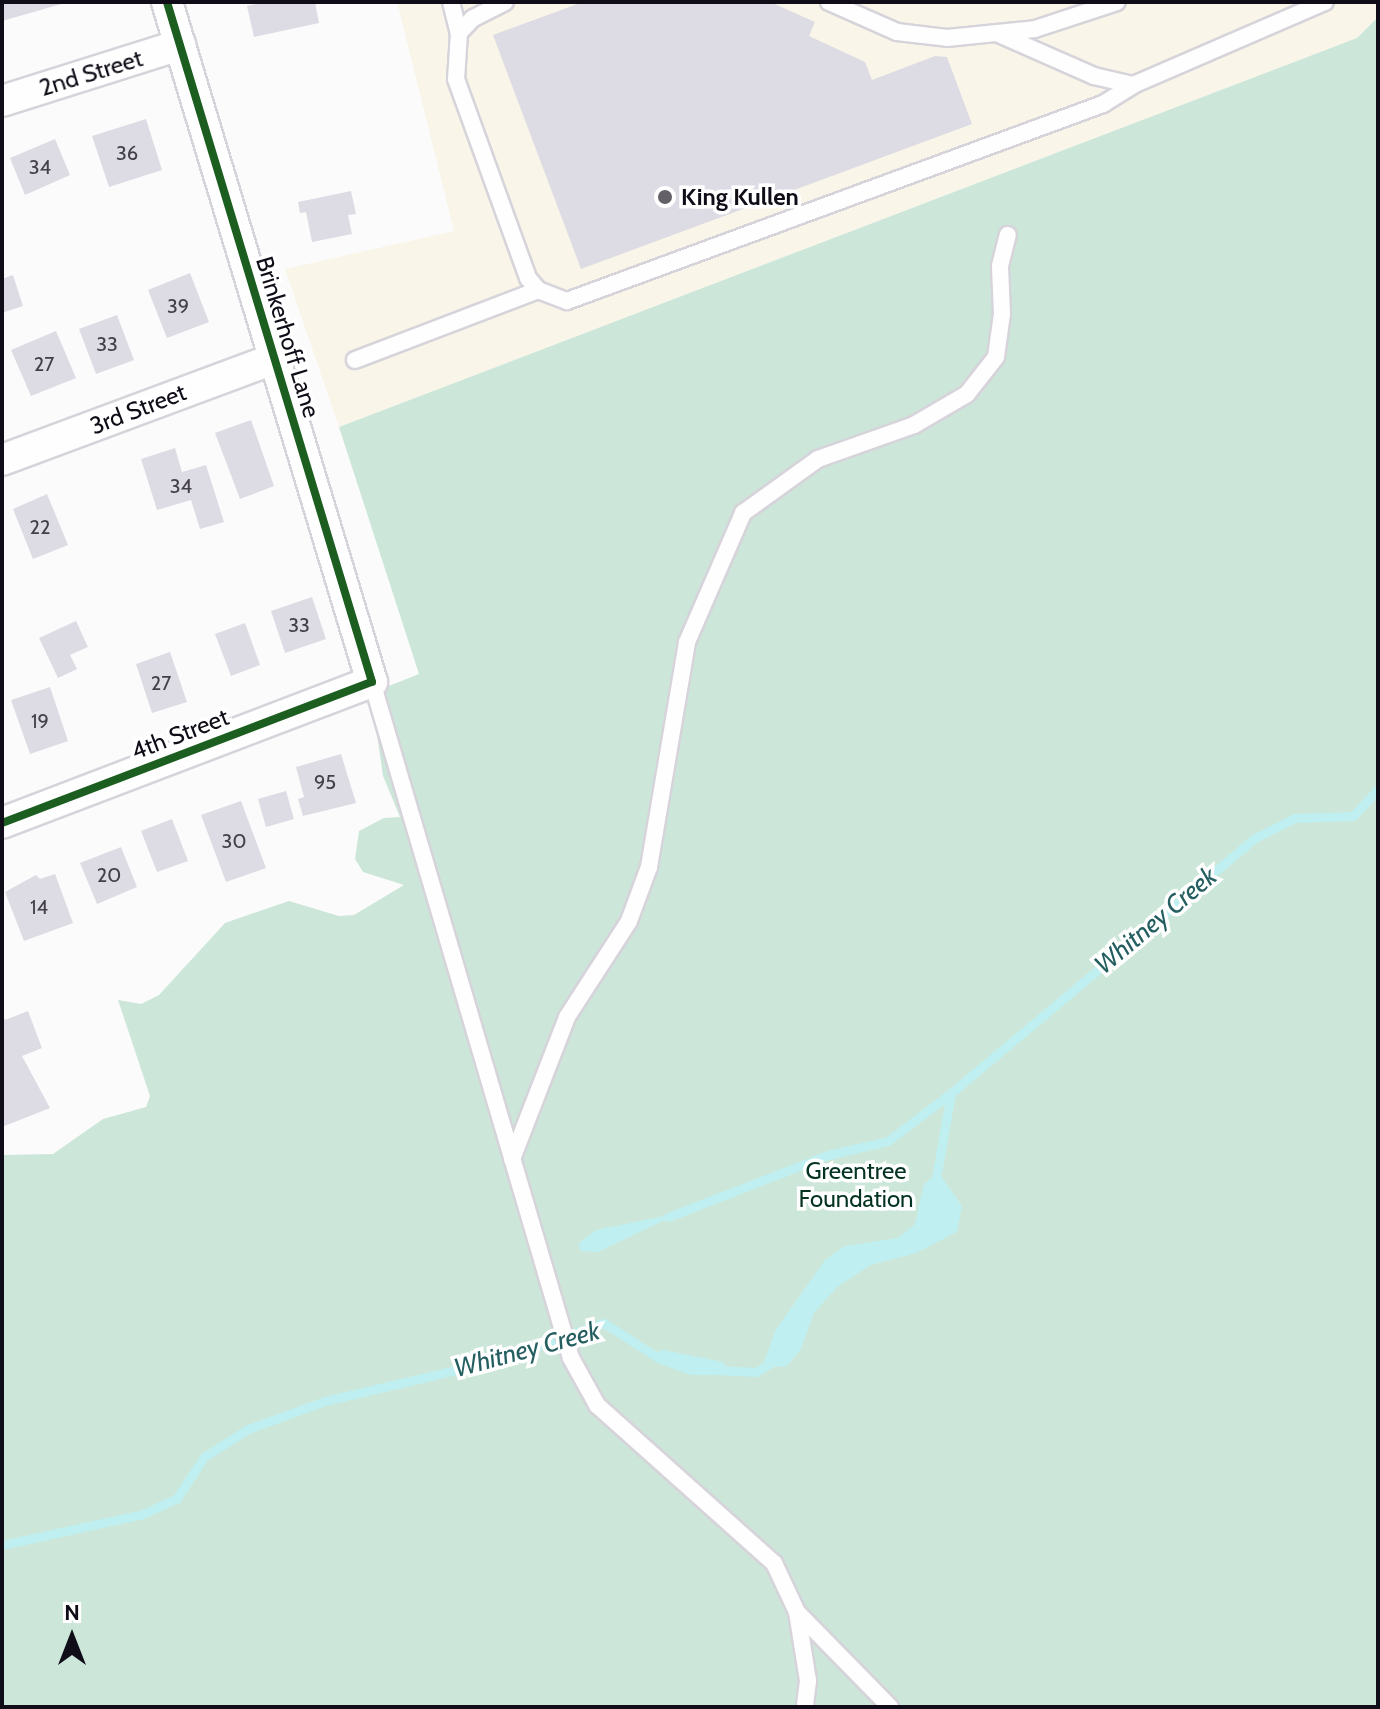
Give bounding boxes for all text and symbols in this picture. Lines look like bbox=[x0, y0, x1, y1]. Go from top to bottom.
street label: 2nd Street bbox=[36, 44, 146, 102]
house number: 36 bbox=[116, 141, 138, 165]
house number: 34 bbox=[29, 155, 51, 179]
place label: King Kullen bbox=[681, 183, 799, 211]
marker: King Kullen bbox=[656, 188, 674, 206]
street label: Brinkerhoff Lane bbox=[250, 253, 326, 421]
house number: 39 bbox=[167, 294, 189, 318]
house number: 33 bbox=[96, 332, 118, 356]
house number: 27 bbox=[34, 352, 54, 376]
street label: 3rd Street bbox=[86, 378, 190, 440]
house number: 34 bbox=[170, 474, 192, 498]
house number: 22 bbox=[30, 515, 50, 539]
house number: 33 bbox=[288, 613, 310, 637]
house number: 27 bbox=[151, 671, 171, 695]
street label: 4th Street bbox=[127, 702, 233, 766]
house number: 19 bbox=[31, 709, 49, 733]
house number: 95 bbox=[314, 770, 336, 794]
house number: 30 bbox=[222, 829, 246, 853]
water label: Whitney Creek bbox=[1089, 861, 1223, 981]
house number: 20 bbox=[97, 863, 121, 887]
house number: 14 bbox=[30, 895, 48, 919]
park label: Greentree Foundation bbox=[798, 1157, 914, 1213]
water label: Whitney Creek bbox=[451, 1316, 603, 1384]
north arrow bbox=[32, 1597, 112, 1677]
text: N bbox=[64, 1599, 80, 1626]

